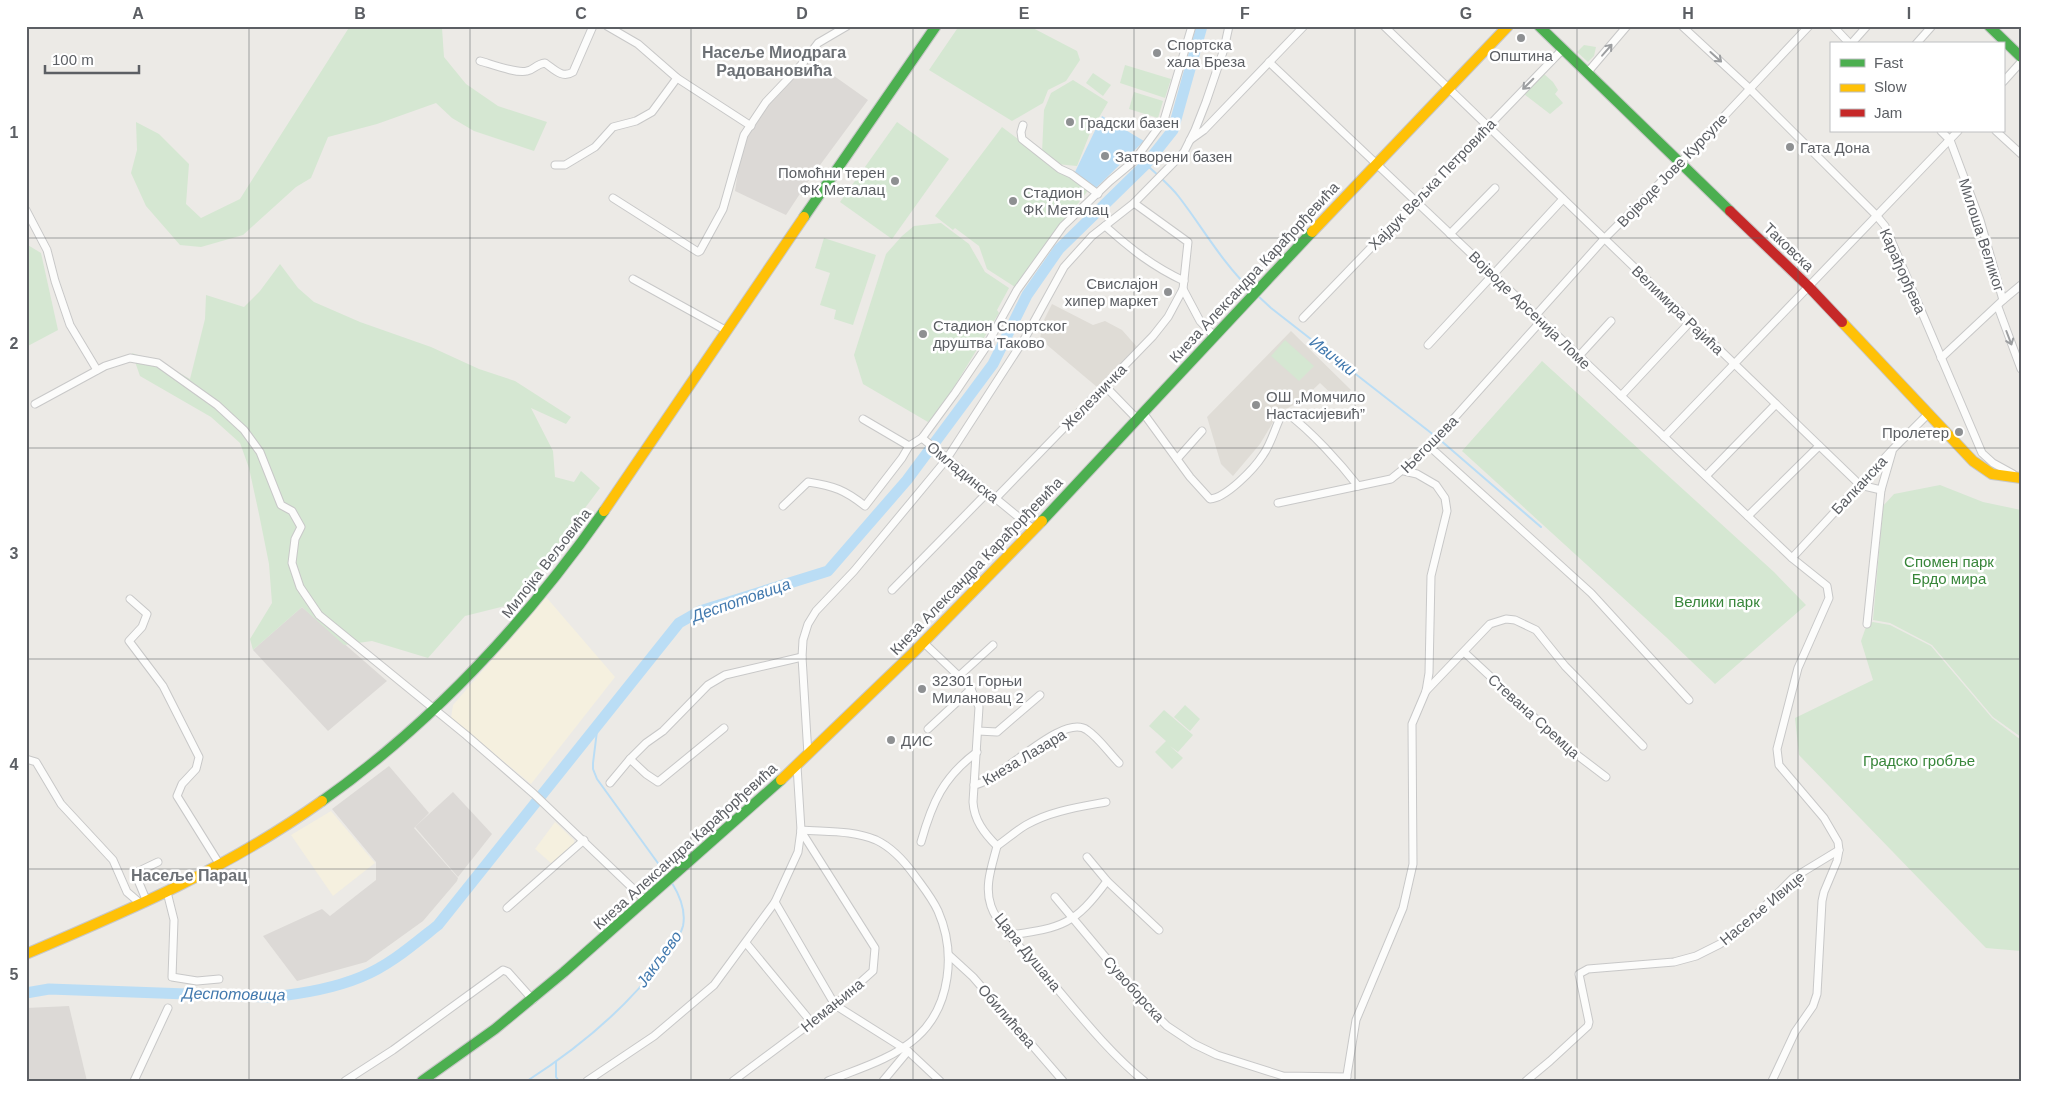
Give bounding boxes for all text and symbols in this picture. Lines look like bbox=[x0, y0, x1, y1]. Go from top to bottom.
text: A bbox=[132, 5, 144, 22]
text: B bbox=[354, 5, 366, 22]
text: C bbox=[575, 5, 587, 22]
text: D bbox=[796, 5, 808, 22]
text: E bbox=[1019, 5, 1030, 22]
text: F bbox=[1240, 5, 1250, 22]
text: G bbox=[1460, 5, 1472, 22]
text: H bbox=[1682, 5, 1694, 22]
text: I bbox=[1907, 5, 1911, 22]
marker: Општина bbox=[1515, 32, 1527, 44]
place label: Спортска хала Бреза bbox=[1167, 36, 1246, 70]
scale bar bbox=[45, 42, 139, 74]
legend bbox=[1830, 42, 2004, 132]
one-way arrow bbox=[1601, 43, 1613, 56]
district label: Насеље Миодрага Радовановића bbox=[702, 44, 846, 79]
marker: Спортска хала Бреза bbox=[1151, 47, 1163, 59]
place label: Општина bbox=[1489, 47, 1554, 64]
text: 100 m bbox=[52, 51, 94, 68]
one-way arrow bbox=[1709, 51, 1722, 63]
text: Fast bbox=[1874, 54, 1904, 71]
one-way arrow bbox=[1522, 78, 1534, 90]
text: Slow bbox=[1874, 78, 1907, 95]
text: Jam bbox=[1874, 104, 1902, 121]
street label: Војводе Јове Курсуле bbox=[1613, 110, 1731, 230]
place label: Градски базен bbox=[1080, 114, 1179, 131]
street label: Хајдук Вељка Петровића bbox=[1365, 115, 1499, 253]
marker: Градски базен bbox=[1064, 116, 1076, 128]
text: 1 bbox=[10, 124, 19, 141]
place label: Гата Дона bbox=[1800, 139, 1870, 156]
marker: Гата Дона bbox=[1784, 141, 1796, 153]
place label: Затворени базен bbox=[1115, 148, 1232, 165]
marker: Затворени базен bbox=[1099, 150, 1111, 162]
place label: Помоћни терен ФК Металац bbox=[778, 164, 885, 198]
marker: Помоћни терен ФК Металац bbox=[889, 175, 901, 187]
street label: Милоша Великог bbox=[1956, 176, 2009, 294]
street label: Кнеза Александра Карађорђевића bbox=[1166, 178, 1343, 366]
place label: Стадион ФК Металац bbox=[1023, 184, 1109, 218]
marker: Стадион ФК Металац bbox=[1007, 195, 1019, 207]
street label: Таковска bbox=[1761, 219, 1818, 275]
street label: Карађорђева bbox=[1877, 226, 1930, 317]
street label: Војводе Арсенија Ломе bbox=[1466, 248, 1594, 372]
street label: Велимира Рајића bbox=[1629, 262, 1728, 359]
place label: Свислајон хипер маркет bbox=[1065, 275, 1158, 309]
marker: Свислајон хипер маркет bbox=[1162, 286, 1174, 298]
place label: Стадион Спортског друштва Таково bbox=[933, 317, 1067, 351]
marker: Стадион Спортског друштва Таково bbox=[917, 328, 929, 340]
one-way arrow bbox=[2005, 329, 2014, 345]
water label: Ивички bbox=[1307, 333, 1359, 379]
text: 2 bbox=[10, 335, 19, 352]
street label: Железничка bbox=[1058, 360, 1130, 433]
place label: ОШ „Момчило Настасијевић” bbox=[1266, 388, 1365, 422]
marker: ОШ „Момчило Настасијевић” bbox=[1250, 399, 1262, 411]
street label: Његошева bbox=[1397, 412, 1461, 476]
place label: Пролетер bbox=[1882, 424, 1949, 441]
marker: Пролетер bbox=[1953, 426, 1965, 438]
street label: Омладинска bbox=[924, 438, 1003, 506]
street label: Балканска bbox=[1828, 452, 1891, 518]
street label: Кнеза Александра Карађорђевића bbox=[886, 473, 1066, 658]
street label: Милојка Вељовића bbox=[498, 504, 594, 621]
text: 3 bbox=[10, 545, 19, 562]
park label: Спомен парк Брдо мира bbox=[1904, 553, 1994, 587]
water label: Деспотовица bbox=[688, 575, 793, 625]
park label: Велики парк bbox=[1674, 593, 1760, 610]
street label: Стевана Сремца bbox=[1485, 670, 1584, 762]
place label: 32301 Горњи Милановац 2 bbox=[932, 672, 1024, 706]
marker: 32301 Горњи Милановац 2 bbox=[916, 683, 928, 695]
street label: Кнеза Лазара bbox=[979, 725, 1069, 789]
place label: ДИС bbox=[901, 732, 933, 749]
marker: ДИС bbox=[885, 734, 897, 746]
park label: Градско гробље bbox=[1863, 752, 1975, 769]
text: 4 bbox=[10, 756, 19, 773]
street label: Кнеза Александра Карађорђевића bbox=[590, 759, 781, 933]
district label: Насеље Парац bbox=[131, 867, 247, 884]
street label: Насеље Ивице bbox=[1716, 868, 1808, 948]
street label: Цара Душана bbox=[991, 909, 1065, 995]
water label: Јакљево bbox=[632, 928, 685, 991]
street label: Сувоборска bbox=[1100, 953, 1168, 1026]
text: 5 bbox=[10, 966, 19, 983]
street label: Немањина bbox=[797, 974, 867, 1035]
street label: Обилићева bbox=[975, 981, 1040, 1052]
water label: Деспотовица bbox=[180, 985, 286, 1003]

